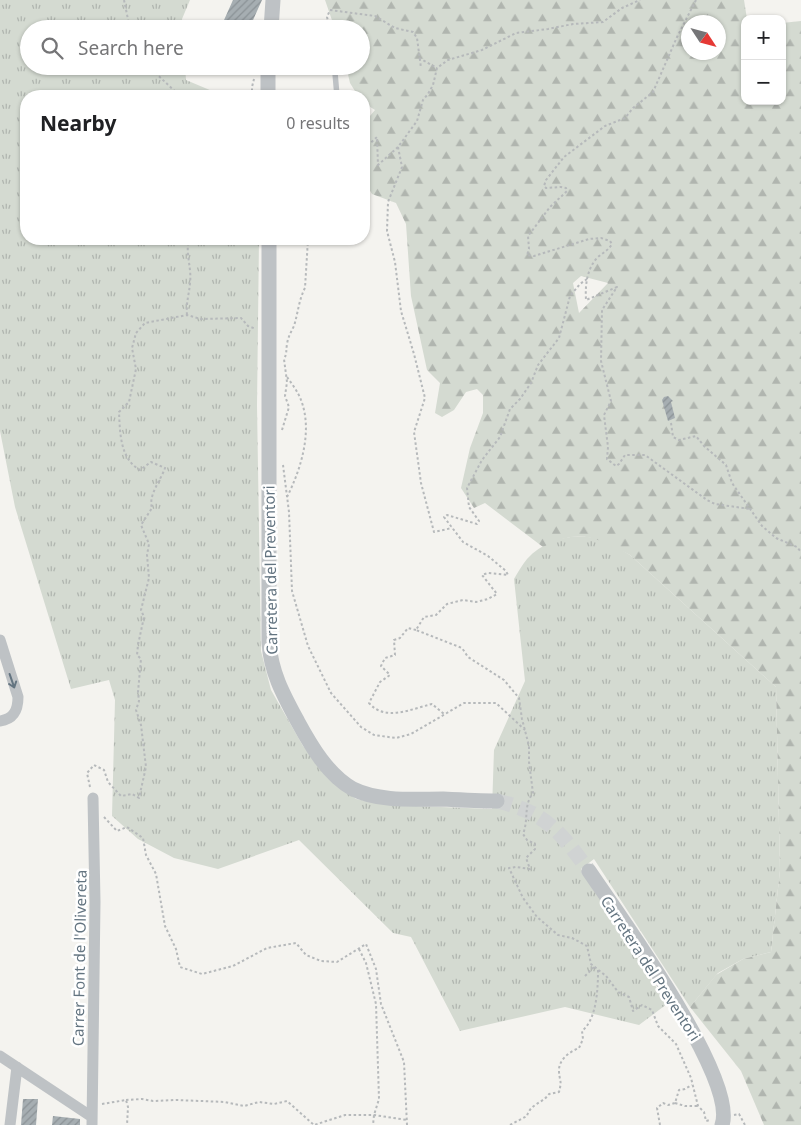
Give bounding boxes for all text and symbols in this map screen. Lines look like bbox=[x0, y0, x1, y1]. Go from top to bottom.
north arrow bbox=[681, 15, 726, 60]
map controls bbox=[741, 15, 786, 105]
button: + bbox=[741, 15, 786, 60]
search box bbox=[20, 20, 370, 75]
icon: search bbox=[38, 34, 66, 62]
text: Search here bbox=[78, 35, 184, 61]
button: − bbox=[741, 60, 786, 105]
text: Nearby bbox=[40, 109, 116, 137]
text: 0 results bbox=[286, 112, 350, 134]
street label: Carretera del Preventori bbox=[259, 485, 281, 655]
one-way arrow bbox=[8, 672, 18, 688]
street label: Carrer Font de l'Olivereta bbox=[67, 870, 91, 1046]
street label: Carretera del Preventori bbox=[597, 892, 705, 1044]

